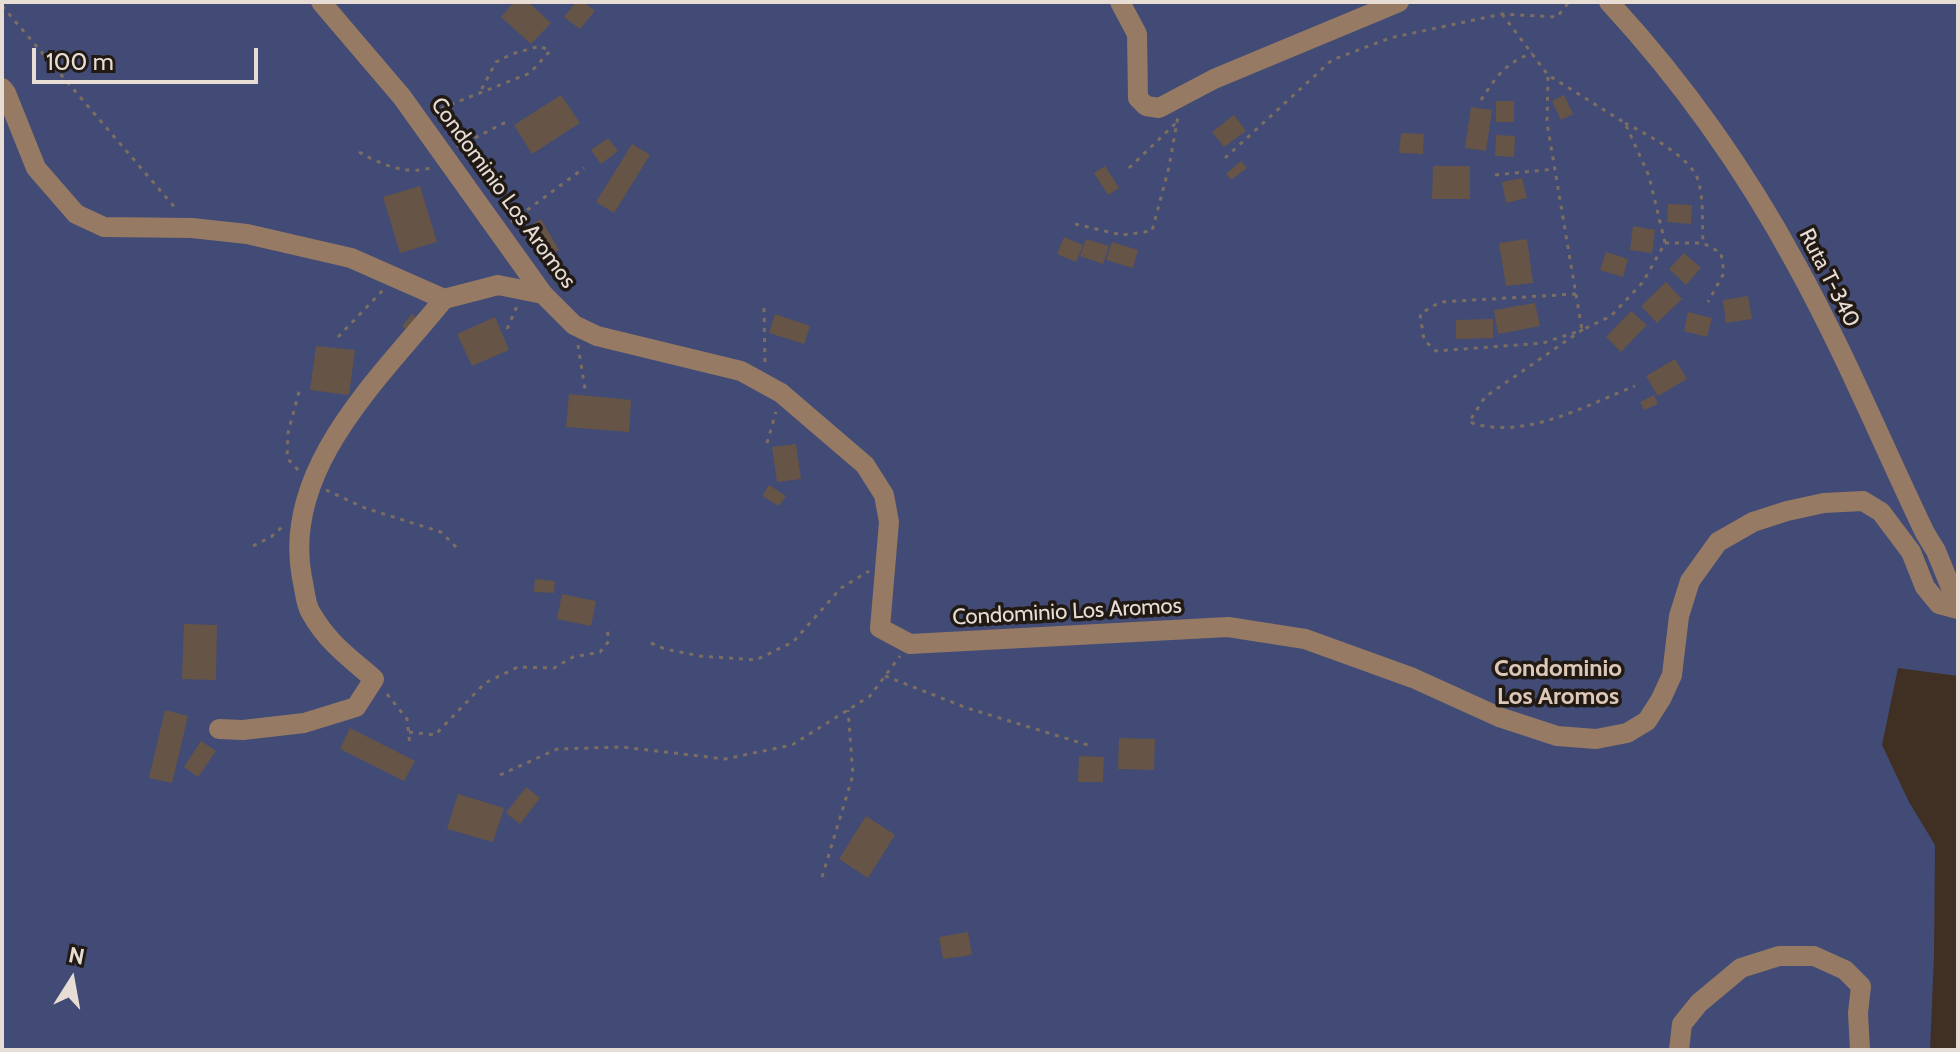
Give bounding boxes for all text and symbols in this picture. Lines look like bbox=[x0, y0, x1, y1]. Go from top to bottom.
scale bar bbox=[36, 32, 262, 82]
text: 100 m bbox=[46, 47, 114, 76]
street label: Condominio Los Aromos bbox=[425, 92, 581, 294]
street label: Ruta T-340 bbox=[1793, 224, 1865, 332]
street label: Condominio Los Aromos bbox=[952, 593, 1182, 631]
district label: Condominio Los Aromos bbox=[1494, 655, 1622, 711]
north arrow bbox=[32, 940, 112, 1020]
text: N bbox=[66, 941, 87, 971]

